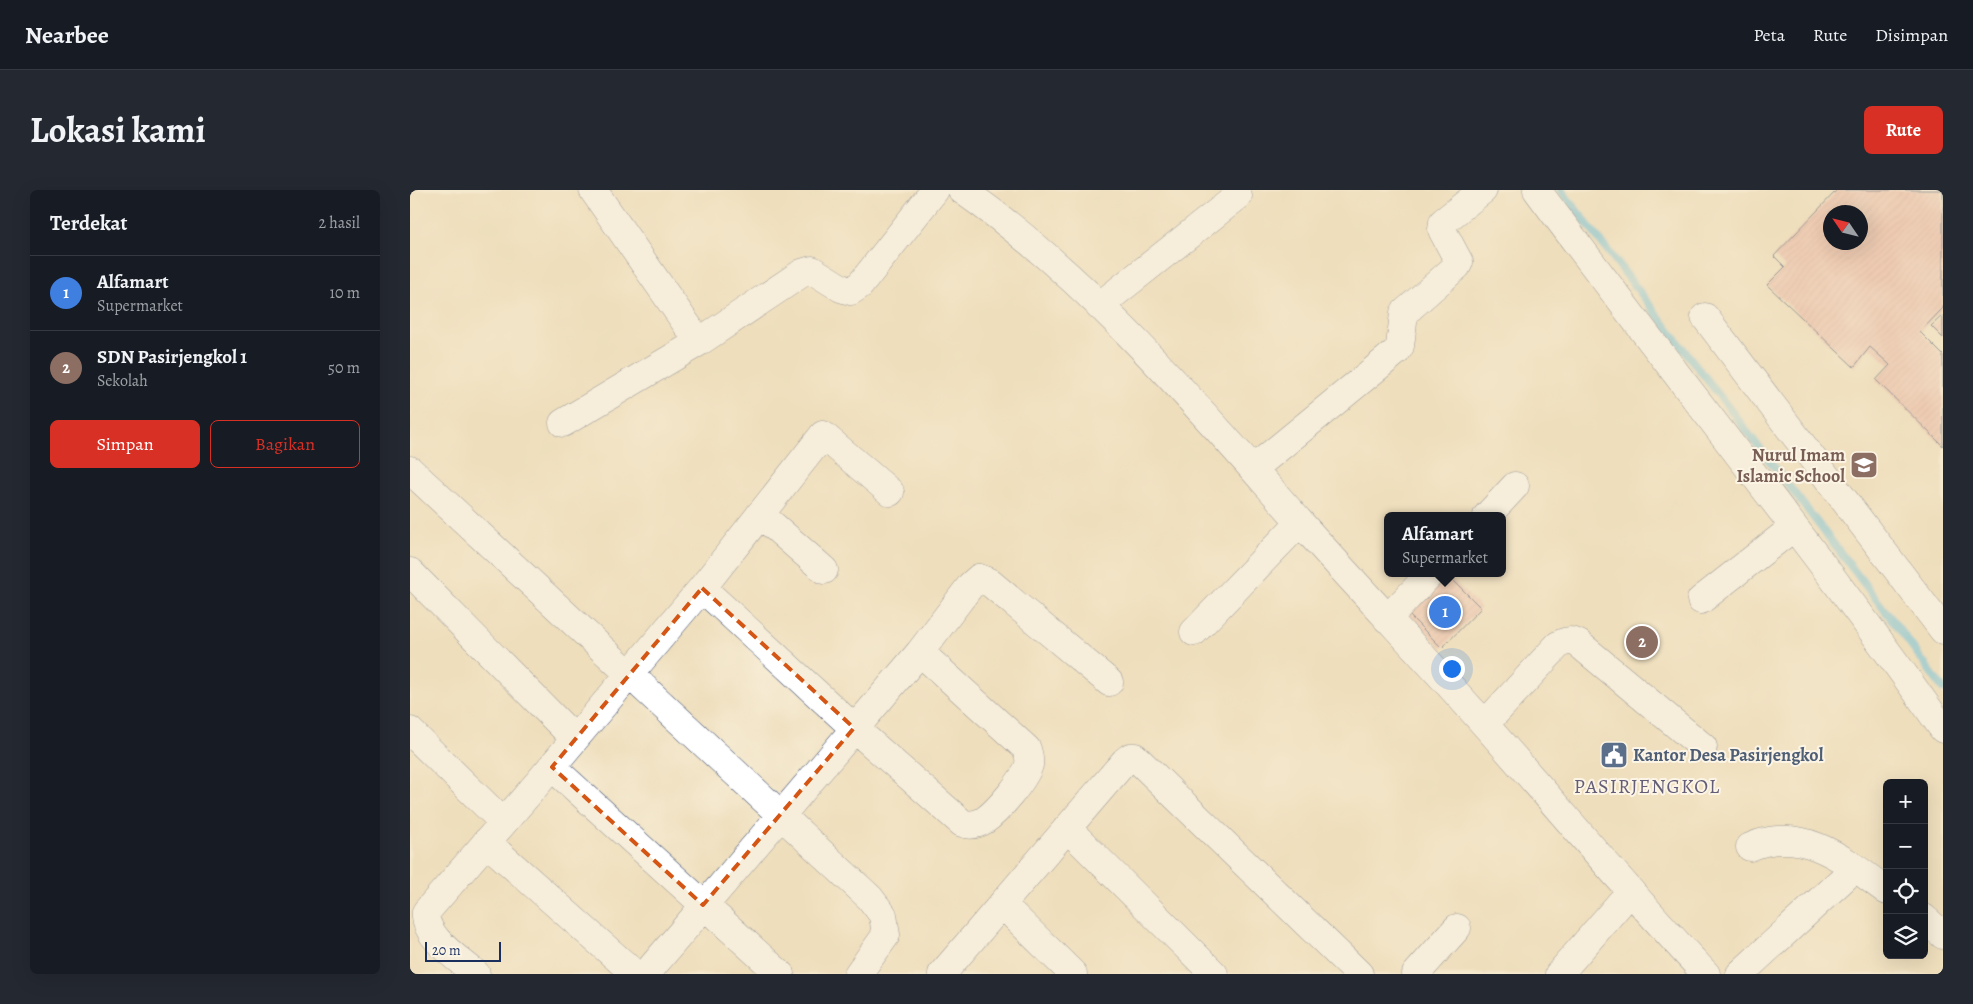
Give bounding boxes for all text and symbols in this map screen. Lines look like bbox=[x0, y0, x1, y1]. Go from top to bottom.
text: Nearbee bbox=[25, 19, 109, 51]
text: Peta bbox=[1754, 23, 1785, 47]
text: Rute bbox=[1813, 23, 1847, 47]
text: Disimpan bbox=[1875, 23, 1948, 47]
text: Lokasi kami bbox=[30, 106, 206, 154]
button: Rute bbox=[1864, 106, 1943, 154]
north arrow bbox=[1823, 205, 1868, 250]
text: Terdekat bbox=[50, 209, 128, 237]
text: 2 hasil bbox=[318, 212, 360, 234]
text: Alfamart bbox=[97, 269, 169, 295]
text: 1 bbox=[63, 282, 69, 304]
text: 10 m bbox=[330, 282, 360, 304]
text: Supermarket bbox=[97, 295, 183, 317]
text: SDN Pasirjengkol 1 bbox=[97, 344, 247, 370]
text: 2 bbox=[62, 357, 70, 379]
text: 50 m bbox=[328, 357, 360, 379]
text: Sekolah bbox=[97, 370, 148, 392]
button: Simpan bbox=[50, 420, 200, 468]
button: Bagikan bbox=[210, 420, 360, 468]
place label: Nurul Imam Islamic School bbox=[1736, 443, 1845, 488]
school or university icon: Nurul Imam Islamic School bbox=[1849, 450, 1879, 480]
popup bbox=[1384, 512, 1506, 577]
text: Alfamart bbox=[1402, 521, 1474, 547]
text: Supermarket bbox=[1402, 547, 1488, 569]
pin: 1 bbox=[1429, 593, 1461, 631]
pin: 2 bbox=[1626, 623, 1658, 661]
your location bbox=[1439, 656, 1465, 682]
public building icon: Kantor Desa Pasirjengkol bbox=[1599, 740, 1629, 770]
place label: Kantor Desa Pasirjengkol bbox=[1633, 743, 1824, 767]
district label: PASIRJENGKOL bbox=[1574, 773, 1720, 800]
map controls bbox=[1883, 779, 1928, 959]
button: + bbox=[1883, 779, 1928, 824]
button: − bbox=[1883, 824, 1928, 869]
button: locate bbox=[1883, 869, 1928, 914]
button: layers bbox=[1883, 914, 1928, 959]
scale bar bbox=[425, 939, 501, 962]
text: 20 m bbox=[432, 941, 461, 960]

